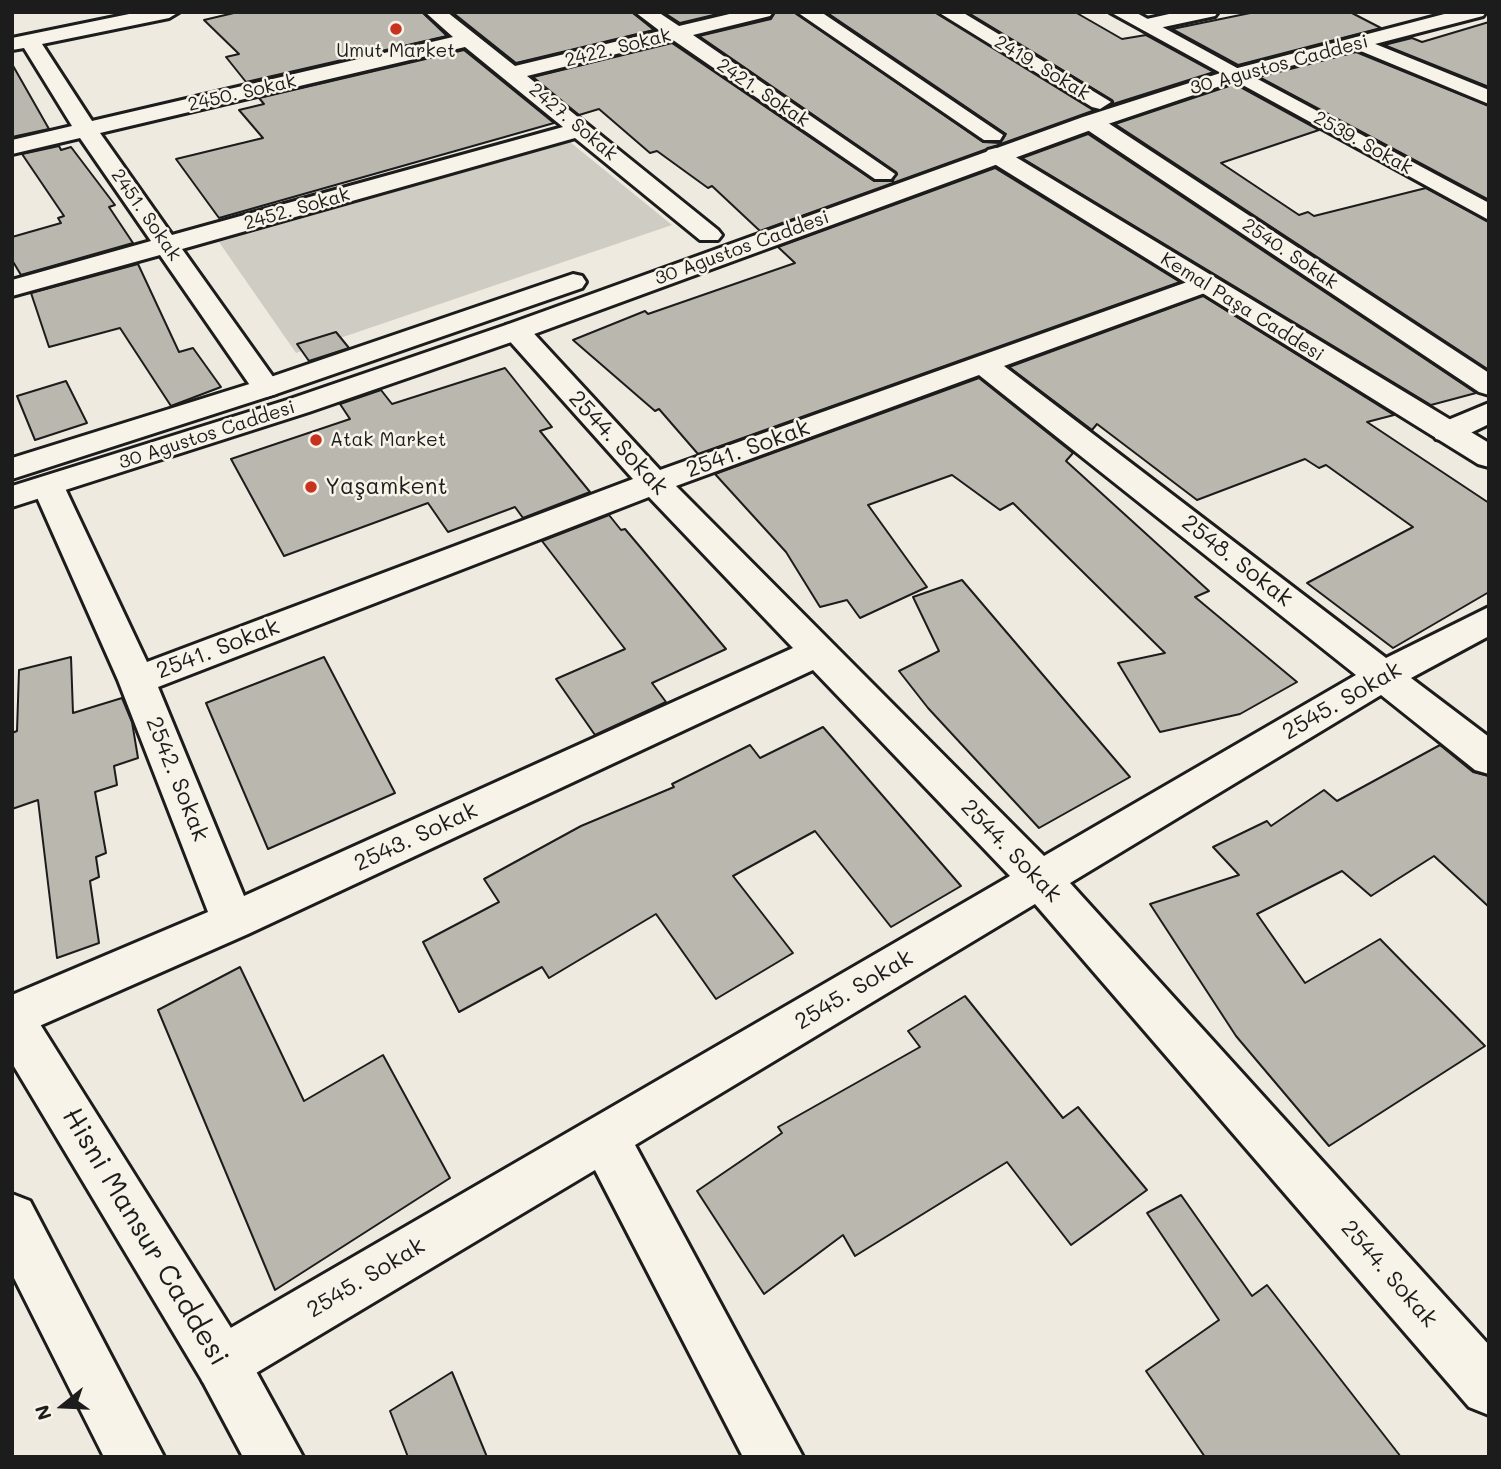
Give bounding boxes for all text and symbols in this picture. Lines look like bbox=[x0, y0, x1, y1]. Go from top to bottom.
marker: Umut Market bbox=[388, 21, 404, 37]
street label: 2422. Sokak bbox=[563, 24, 673, 72]
street label: 30 Agustos Caddesi bbox=[1187, 30, 1371, 100]
street label: 2419. Sokak bbox=[990, 31, 1094, 105]
place label: Umut Market bbox=[336, 40, 456, 62]
street label: 2421. Sokak bbox=[712, 54, 814, 132]
street label: 2450. Sokak bbox=[186, 69, 298, 117]
street label: 2427. Sokak bbox=[524, 78, 622, 166]
street label: 2539. Sokak bbox=[1309, 106, 1417, 180]
street label: 2451. Sokak bbox=[106, 165, 186, 265]
street label: 2452. Sokak bbox=[241, 183, 353, 235]
street label: 30 Agustos Caddesi bbox=[652, 206, 832, 290]
street label: 2540. Sokak bbox=[1238, 214, 1342, 294]
street label: Kemal Paşa Caddesi bbox=[1156, 248, 1328, 366]
street label: 2544. Sokak bbox=[563, 385, 673, 501]
street label: 30 Agustos Caddesi bbox=[116, 396, 298, 474]
street label: 2541. Sokak bbox=[682, 414, 814, 484]
place label: Atak Market bbox=[330, 429, 446, 451]
marker: Atak Market bbox=[308, 432, 324, 448]
place label: Yaşamkent bbox=[325, 473, 448, 501]
marker: Yaşamkent bbox=[303, 479, 319, 495]
street label: 2548. Sokak bbox=[1176, 509, 1298, 613]
street label: 2541. Sokak bbox=[153, 613, 283, 685]
street label: 2545. Sokak bbox=[1278, 656, 1406, 746]
street label: 2542. Sokak bbox=[139, 713, 215, 845]
street label: 2544. Sokak bbox=[955, 794, 1067, 908]
street label: 2543. Sokak bbox=[350, 796, 482, 878]
street label: 2545. Sokak bbox=[790, 944, 918, 1036]
street label: Hisni Mansur Caddesi bbox=[55, 1102, 235, 1372]
street label: 2544. Sokak bbox=[1335, 1215, 1443, 1333]
street label: 2545. Sokak bbox=[302, 1232, 430, 1324]
north arrow bbox=[28, 1371, 98, 1441]
text: N bbox=[28, 1402, 57, 1423]

